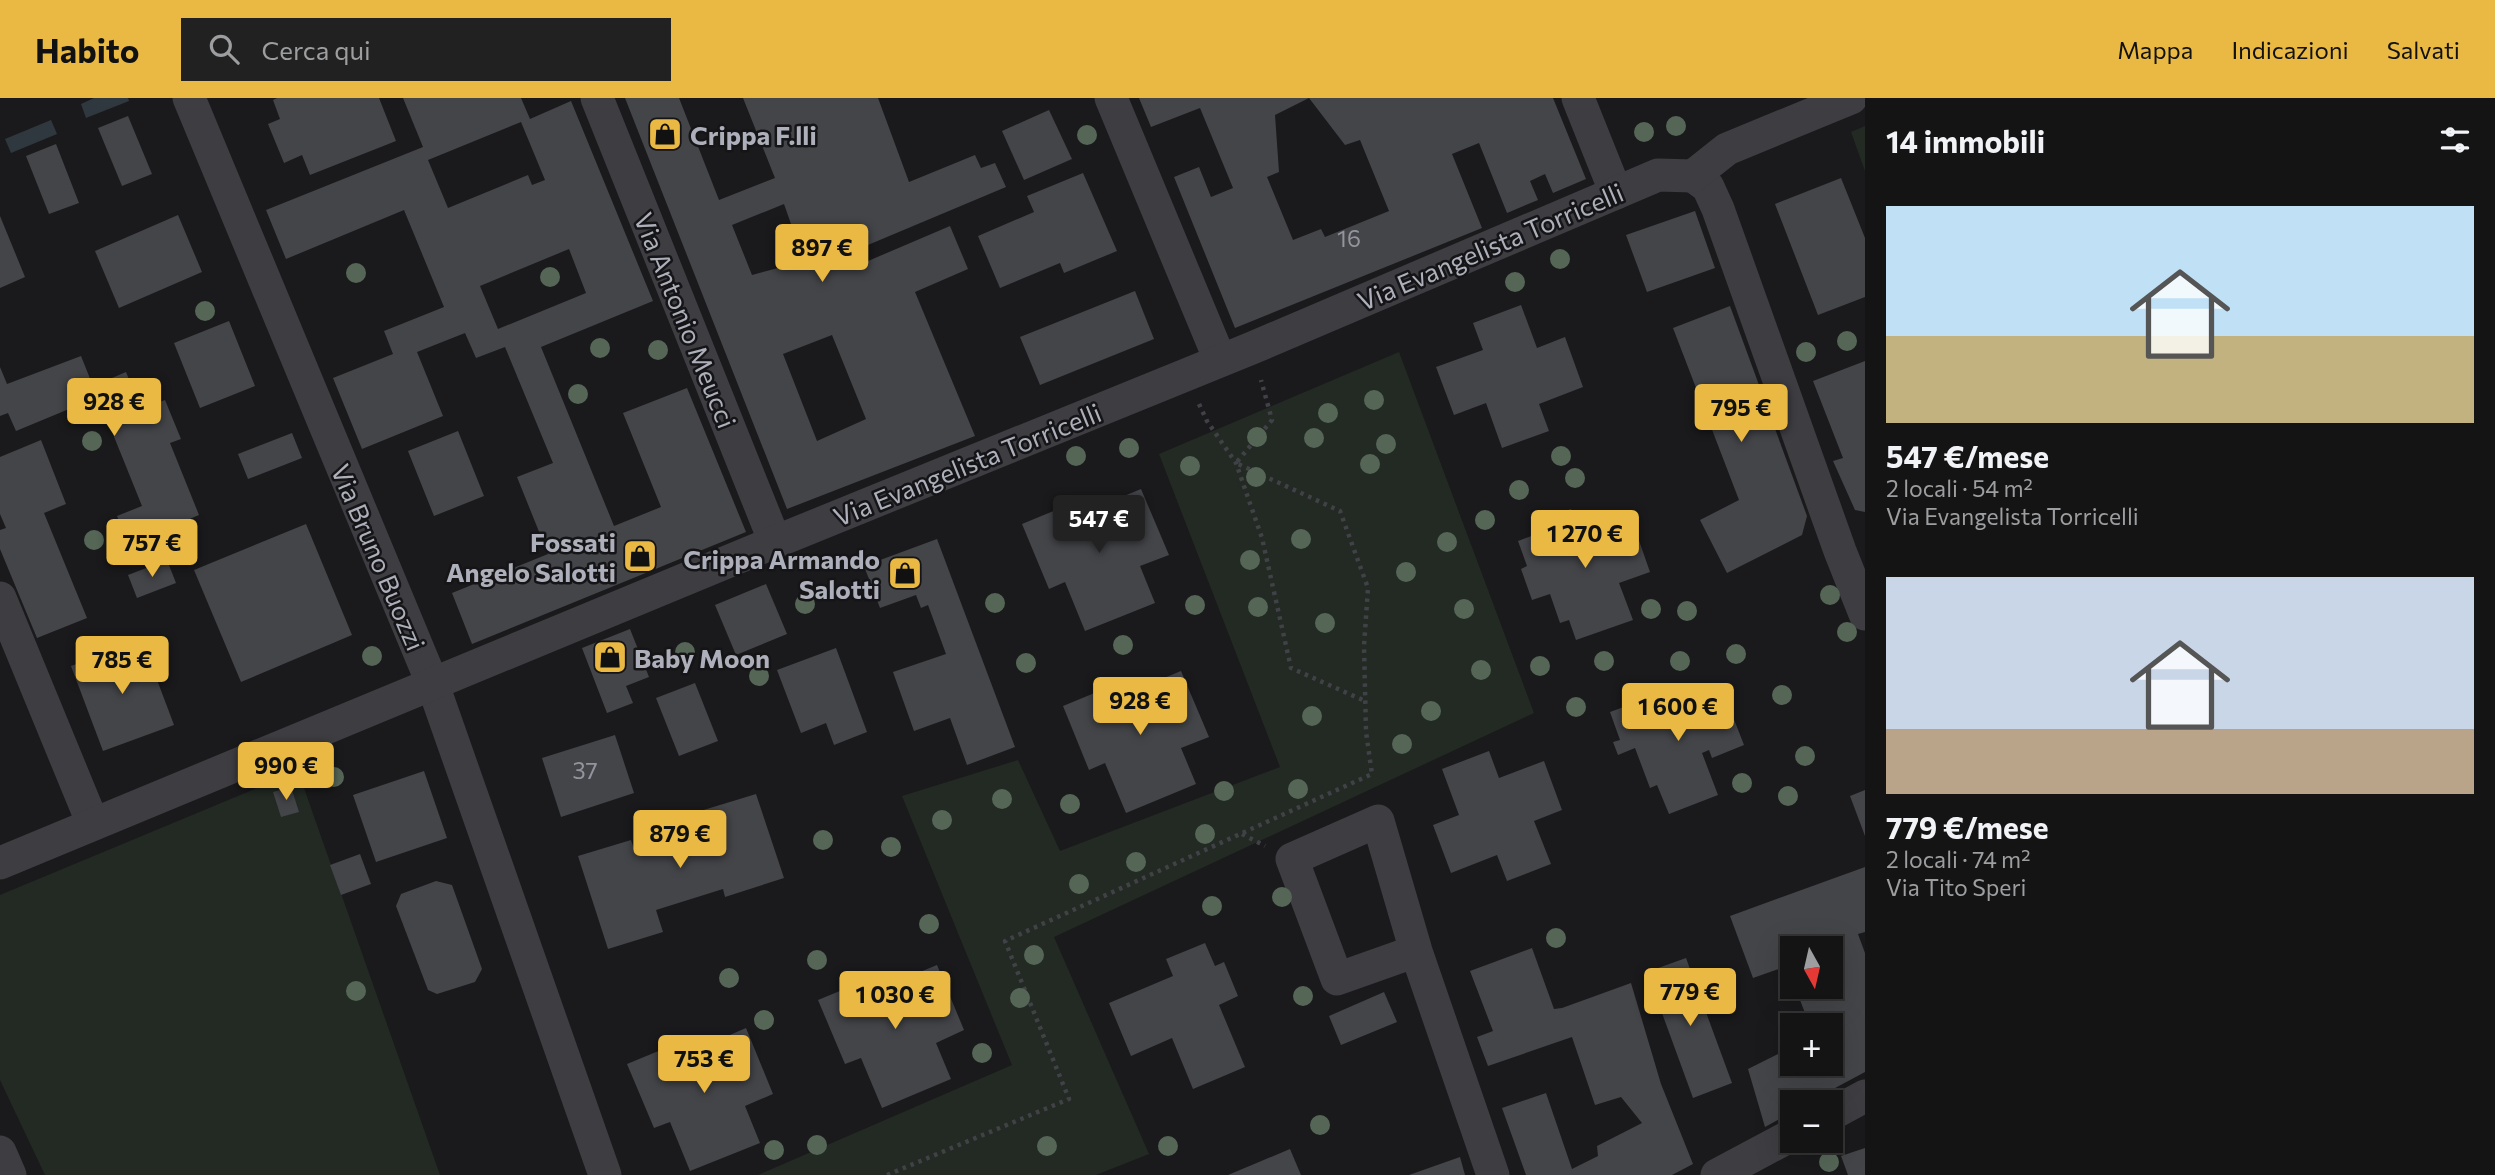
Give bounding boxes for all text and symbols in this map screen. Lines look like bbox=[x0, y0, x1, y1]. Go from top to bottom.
search box bbox=[181, 18, 671, 81]
text: Habito bbox=[35, 29, 139, 70]
icon: search bbox=[205, 30, 243, 68]
text: Cerca qui bbox=[261, 34, 371, 65]
text: Mappa bbox=[2117, 35, 2193, 64]
text: Indicazioni bbox=[2231, 35, 2349, 64]
text: Salvati bbox=[2387, 35, 2460, 64]
shop icon: Crippa F.lli bbox=[646, 115, 684, 153]
place label: Crippa F.lli bbox=[690, 119, 817, 150]
icon: filters bbox=[2436, 121, 2474, 159]
text: 14 immobili bbox=[1886, 122, 2045, 159]
street label: Via Evangelista Torricelli bbox=[1352, 176, 1628, 316]
street label: Via Antonio Meucci bbox=[629, 208, 743, 432]
house number: 16 bbox=[1337, 224, 1361, 252]
pin: 897 € bbox=[773, 225, 871, 284]
text: 897 € bbox=[791, 233, 853, 261]
icon: home bbox=[2117, 251, 2243, 377]
pin: 928 € bbox=[65, 378, 163, 438]
pin: 795 € bbox=[1692, 384, 1790, 444]
text: 928 € bbox=[83, 387, 145, 415]
text: 795 € bbox=[1711, 393, 1771, 421]
street label: Via Evangelista Torricelli bbox=[829, 396, 1105, 532]
text: 547 €/mese bbox=[1886, 437, 2049, 474]
street label: Via Bruno Buozzi bbox=[326, 459, 432, 655]
text: 2 locali · 54 m² bbox=[1886, 474, 2033, 502]
pin: 547 € bbox=[1050, 496, 1148, 555]
text: Via Evangelista Torricelli bbox=[1886, 502, 2139, 530]
text: 547 € bbox=[1069, 504, 1129, 532]
pin: 1 270 € bbox=[1520, 510, 1650, 570]
pin: 757 € bbox=[103, 519, 201, 579]
text: 1 270 € bbox=[1547, 519, 1623, 547]
place label: Fossati Angelo Salotti bbox=[446, 526, 616, 587]
text: 757 € bbox=[122, 528, 182, 556]
shop icon: Fossati Angelo Salotti bbox=[621, 537, 659, 575]
place label: Crippa Armando Salotti bbox=[683, 543, 880, 604]
shop icon: Crippa Armando Salotti bbox=[886, 554, 924, 592]
icon: home bbox=[2117, 622, 2243, 748]
pin: 785 € bbox=[73, 636, 171, 696]
shop icon: Baby Moon bbox=[591, 638, 629, 676]
place label: Baby Moon bbox=[634, 642, 770, 673]
text: 785 € bbox=[92, 645, 152, 673]
pin: 928 € bbox=[1091, 678, 1189, 737]
pin: 1 600 € bbox=[1613, 684, 1743, 743]
text: 928 € bbox=[1109, 686, 1171, 714]
text: 1 600 € bbox=[1638, 692, 1718, 720]
pin: 990 € bbox=[237, 742, 335, 802]
text: 990 € bbox=[254, 751, 318, 779]
house number: 37 bbox=[572, 756, 598, 784]
text: 779 €/mese bbox=[1886, 808, 2049, 845]
pin: 879 € bbox=[631, 810, 729, 870]
text: 879 € bbox=[649, 819, 711, 847]
text: 2 locali · 74 m² bbox=[1886, 845, 2030, 873]
text: Via Tito Speri bbox=[1886, 873, 2027, 901]
north arrow bbox=[1780, 936, 1843, 999]
map controls bbox=[1780, 936, 1843, 1153]
pin: 779 € bbox=[1641, 968, 1739, 1028]
pin: 1 030 € bbox=[830, 972, 960, 1031]
text: 779 € bbox=[1660, 977, 1720, 1005]
text: 1 030 € bbox=[855, 980, 935, 1008]
button: + bbox=[1780, 1013, 1843, 1076]
pin: 753 € bbox=[655, 1035, 753, 1095]
text: 753 € bbox=[674, 1044, 734, 1072]
button: − bbox=[1780, 1090, 1843, 1153]

